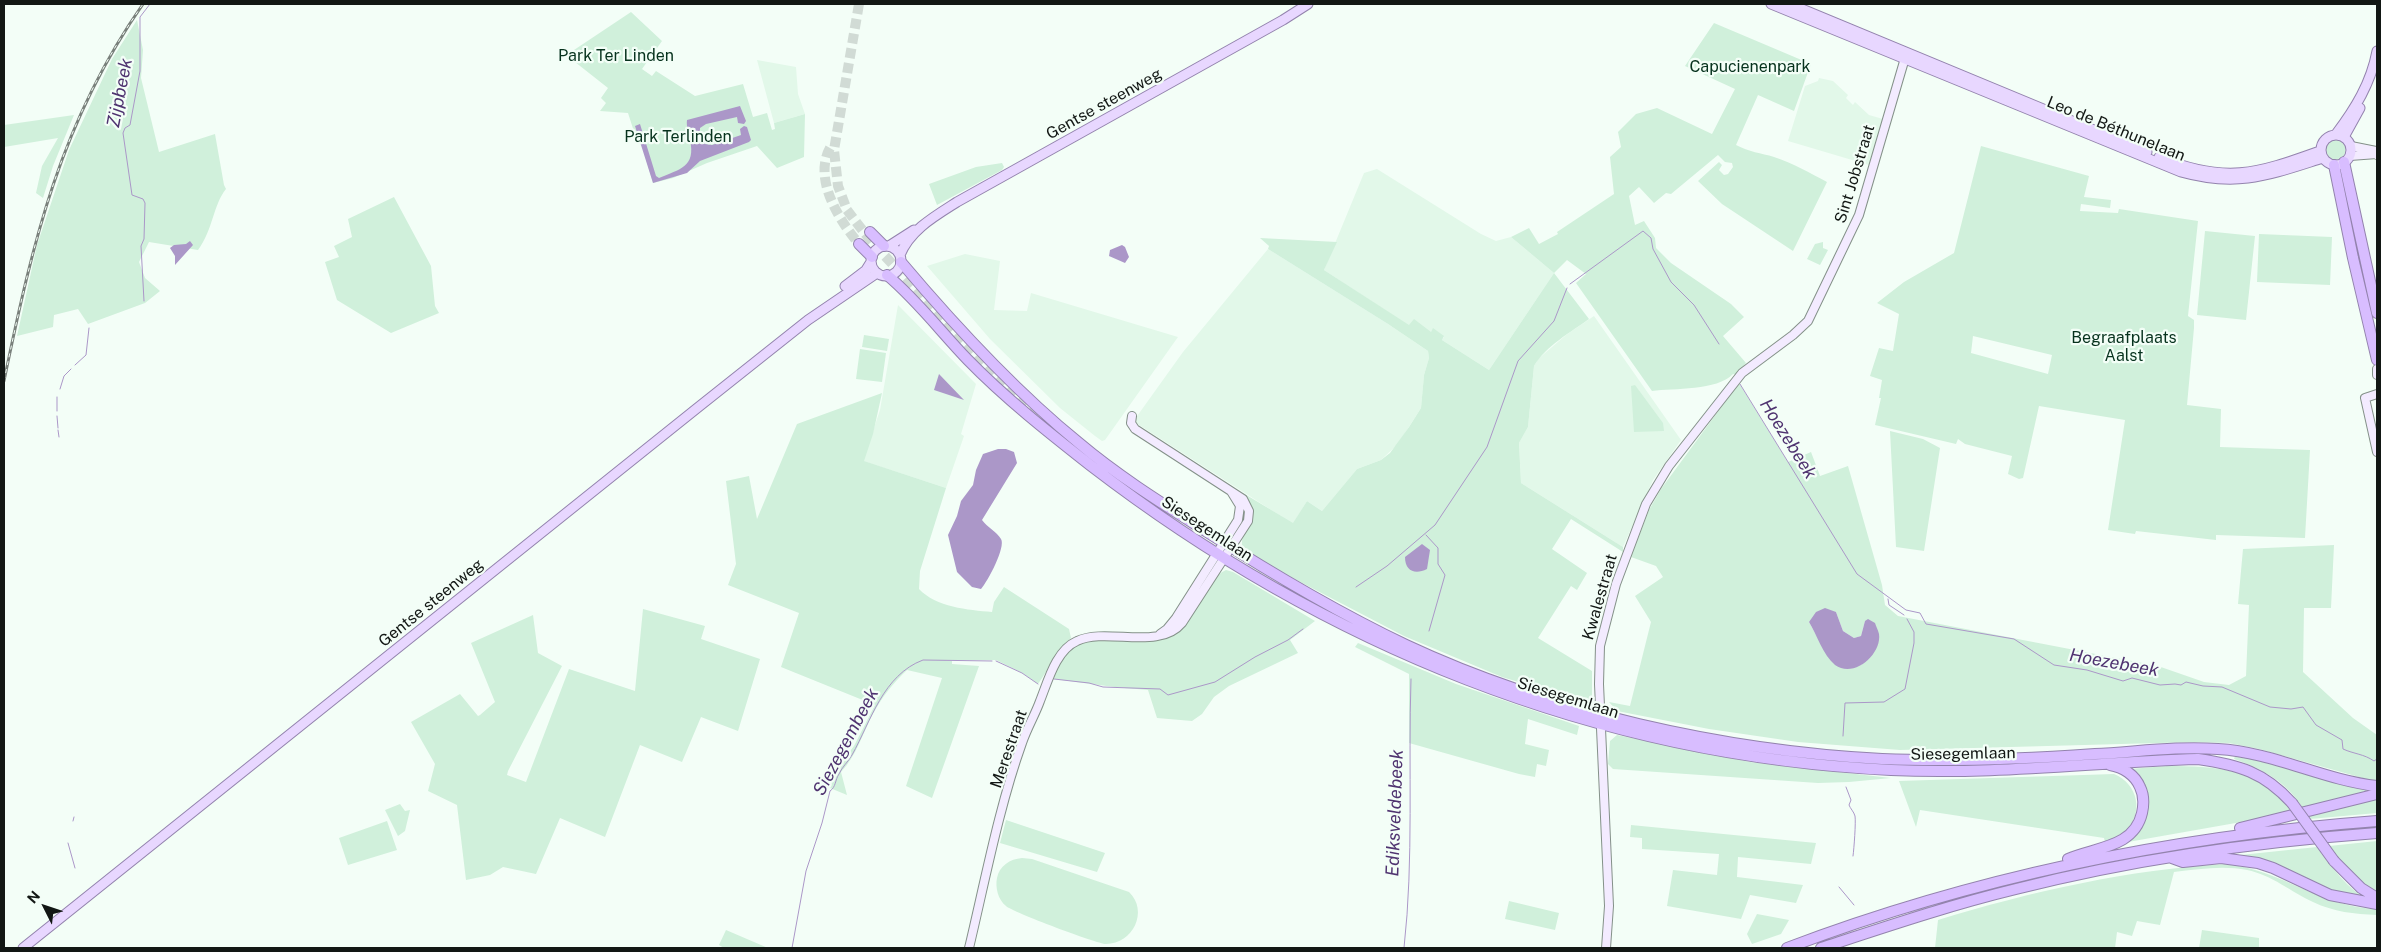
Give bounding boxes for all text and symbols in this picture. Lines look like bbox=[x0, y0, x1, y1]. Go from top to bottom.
park label: Park Ter Linden bbox=[558, 46, 674, 66]
water label: Zijpbeek bbox=[103, 57, 137, 129]
park label: Capucienenpark bbox=[1689, 57, 1811, 77]
street label: Gentse steenweg bbox=[1043, 64, 1165, 144]
street label: Leo de Béthunelaan bbox=[2044, 92, 2188, 166]
street label: Sint Jobstraat bbox=[1831, 122, 1879, 226]
park label: Park Terlinden bbox=[624, 127, 732, 147]
park label: Begraafplaats Aalst bbox=[2071, 328, 2177, 366]
water label: Hoezebeek bbox=[1755, 395, 1821, 483]
street label: Siesegemlaan bbox=[1158, 492, 1256, 566]
street label: Kwalestraat bbox=[1579, 552, 1621, 642]
street label: Gentse steenweg bbox=[375, 555, 487, 651]
water label: Hoezebeek bbox=[2068, 645, 2160, 681]
street label: Siesegemlaan bbox=[1515, 673, 1621, 723]
water label: Siezegembeek bbox=[809, 685, 883, 799]
street label: Merestraat bbox=[987, 707, 1031, 791]
street label: Siesegemlaan bbox=[1910, 743, 2016, 765]
water label: Ediksveldebeek bbox=[1382, 749, 1408, 877]
north arrow bbox=[20, 882, 70, 932]
text: N bbox=[24, 888, 43, 907]

